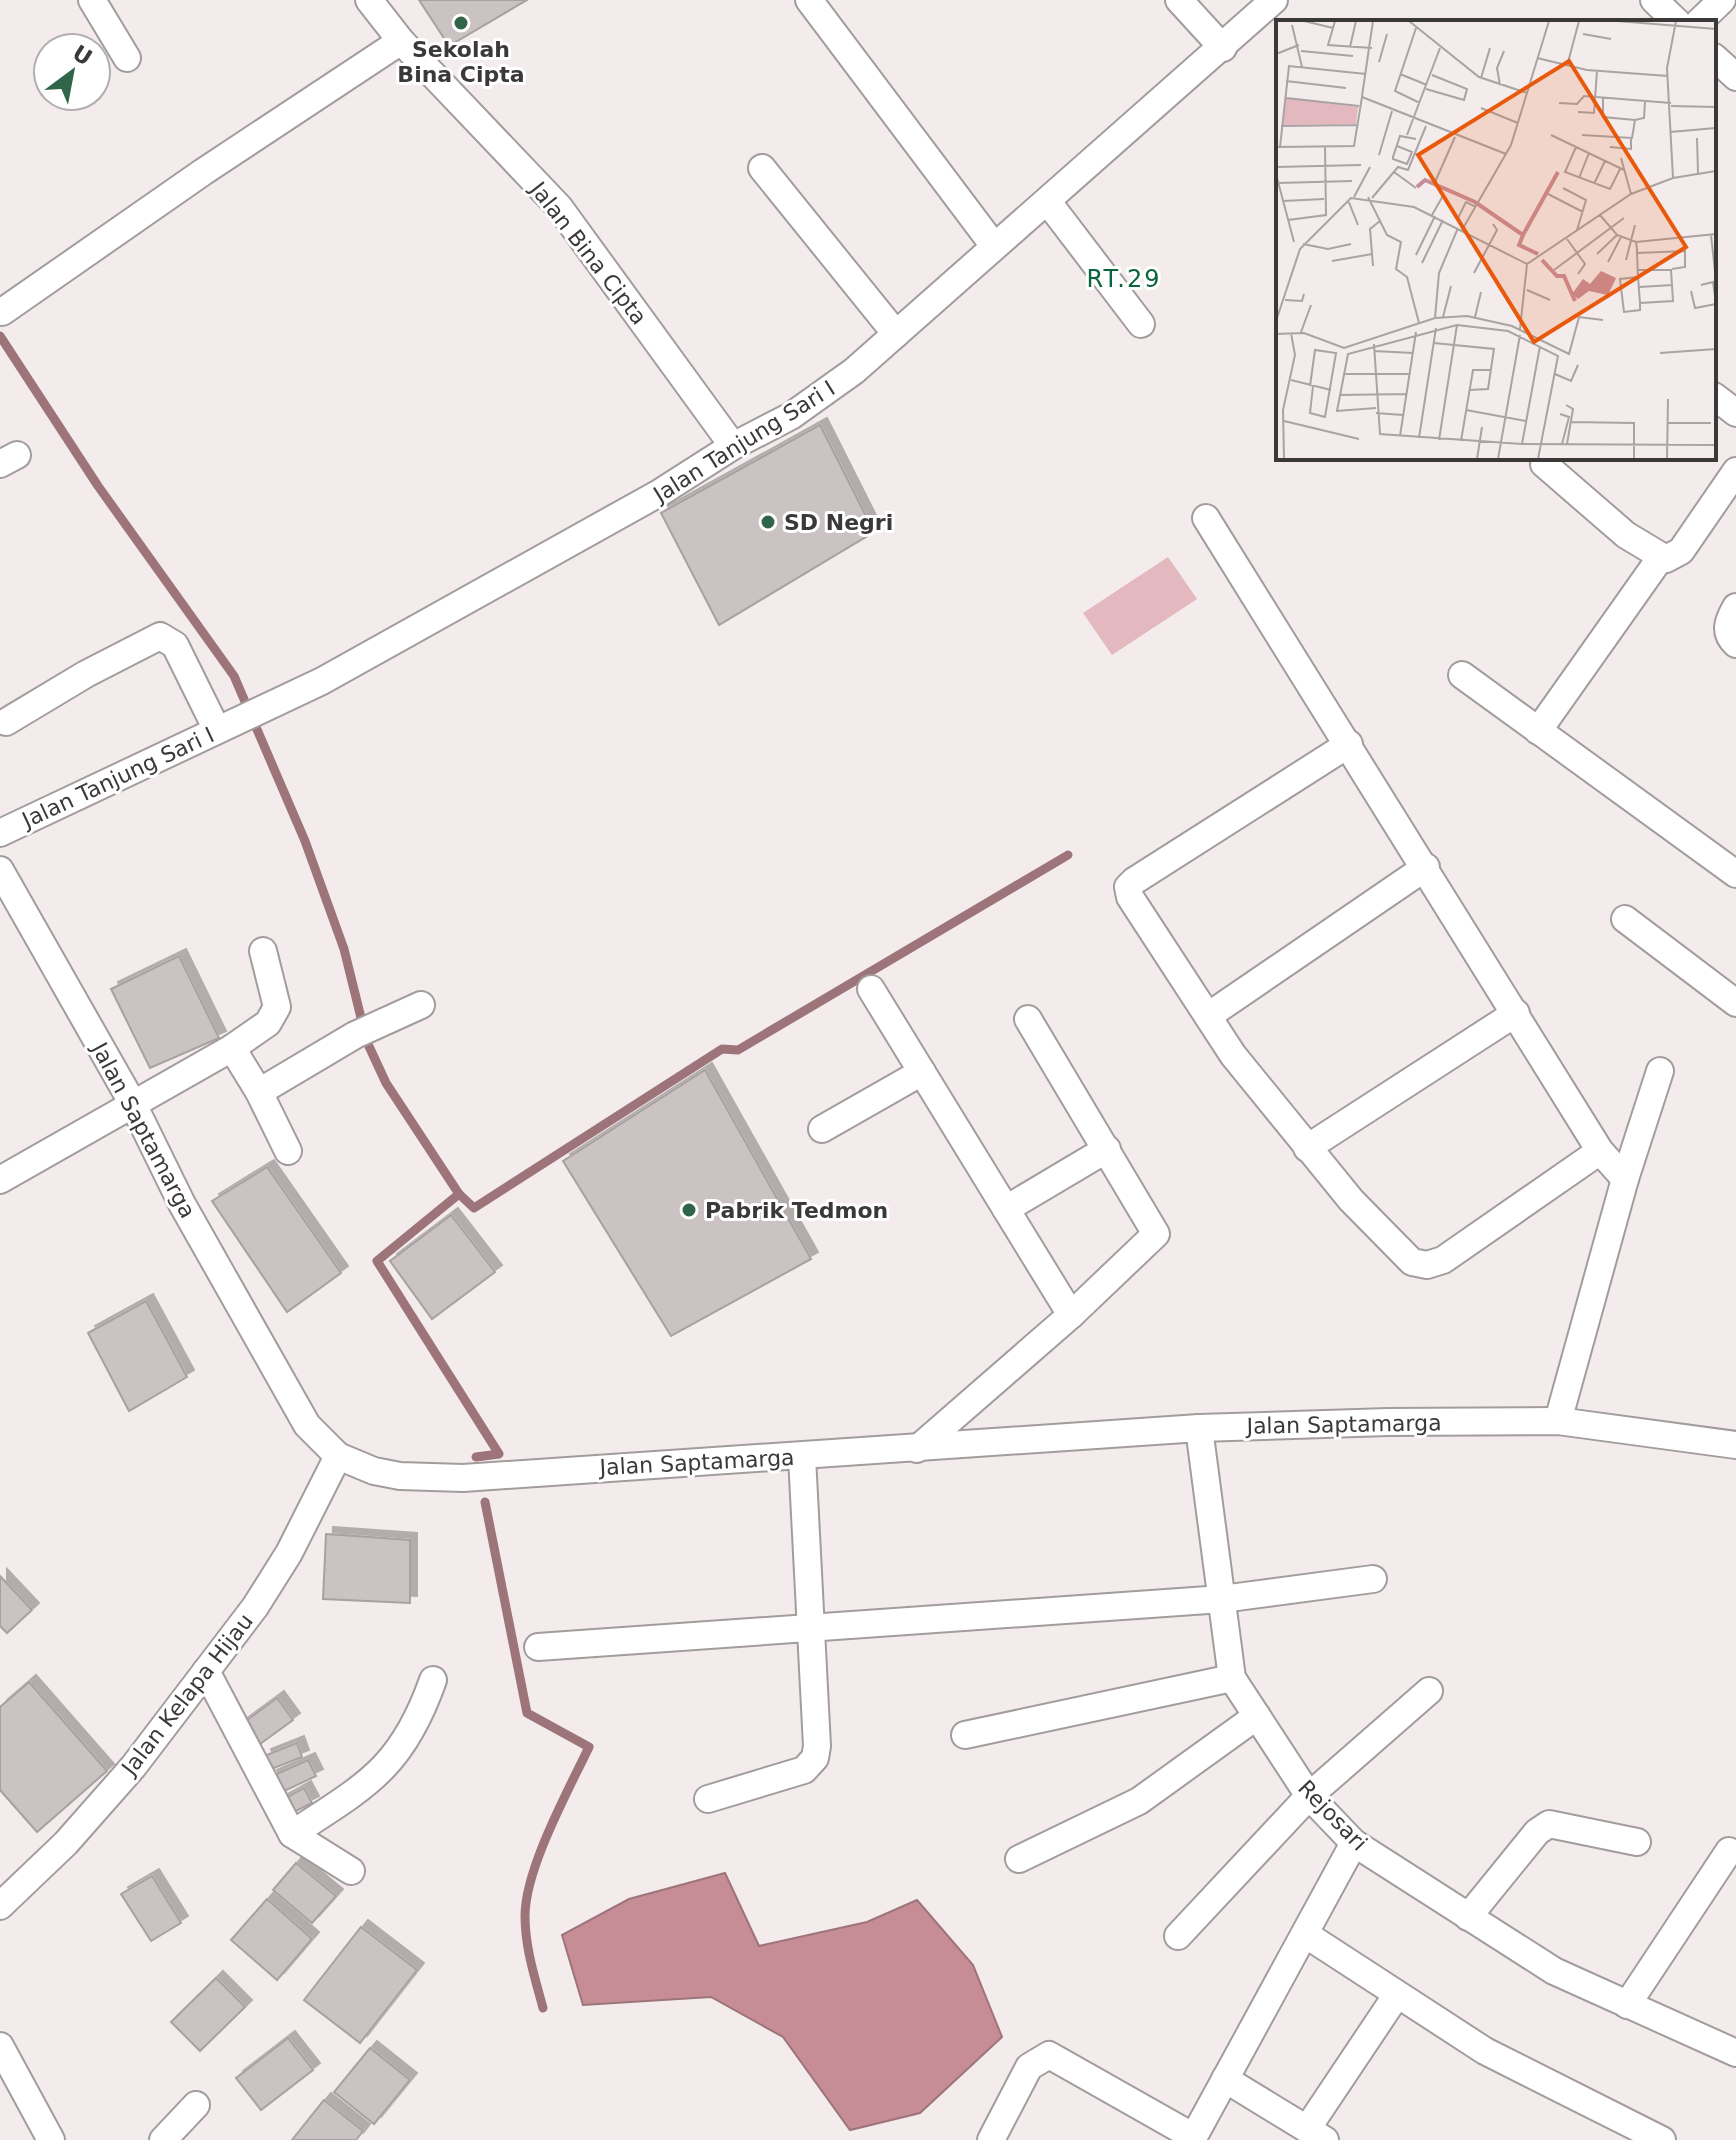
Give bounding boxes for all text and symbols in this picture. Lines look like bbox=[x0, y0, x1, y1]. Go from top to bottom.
marker: Sekolah Bina Cipta bbox=[452, 14, 470, 32]
inset map bbox=[1276, 20, 1716, 460]
north arrow bbox=[32, 32, 112, 112]
place label: Sekolah Bina Cipta bbox=[397, 37, 525, 87]
text: U bbox=[68, 40, 97, 71]
street label: Jalan Bina Cipta bbox=[524, 176, 652, 329]
district label: RT.29 bbox=[1087, 265, 1161, 293]
street label: Jalan Tanjung Sari I bbox=[647, 376, 839, 508]
place label: SD Negri bbox=[784, 510, 893, 535]
marker: SD Negri bbox=[759, 513, 777, 531]
street label: Jalan Tanjung Sari I bbox=[17, 722, 218, 834]
street label: Jalan Saptamarga bbox=[86, 1036, 200, 1222]
place label: Pabrik Tedmon bbox=[705, 1198, 888, 1223]
marker: Pabrik Tedmon bbox=[680, 1201, 698, 1219]
street label: Jalan Saptamarga bbox=[1244, 1410, 1442, 1439]
street label: Jalan Saptamarga bbox=[597, 1445, 795, 1480]
street label: Jalan Kelapa Hijau bbox=[115, 1609, 258, 1781]
street label: Rejosari bbox=[1293, 1775, 1372, 1856]

